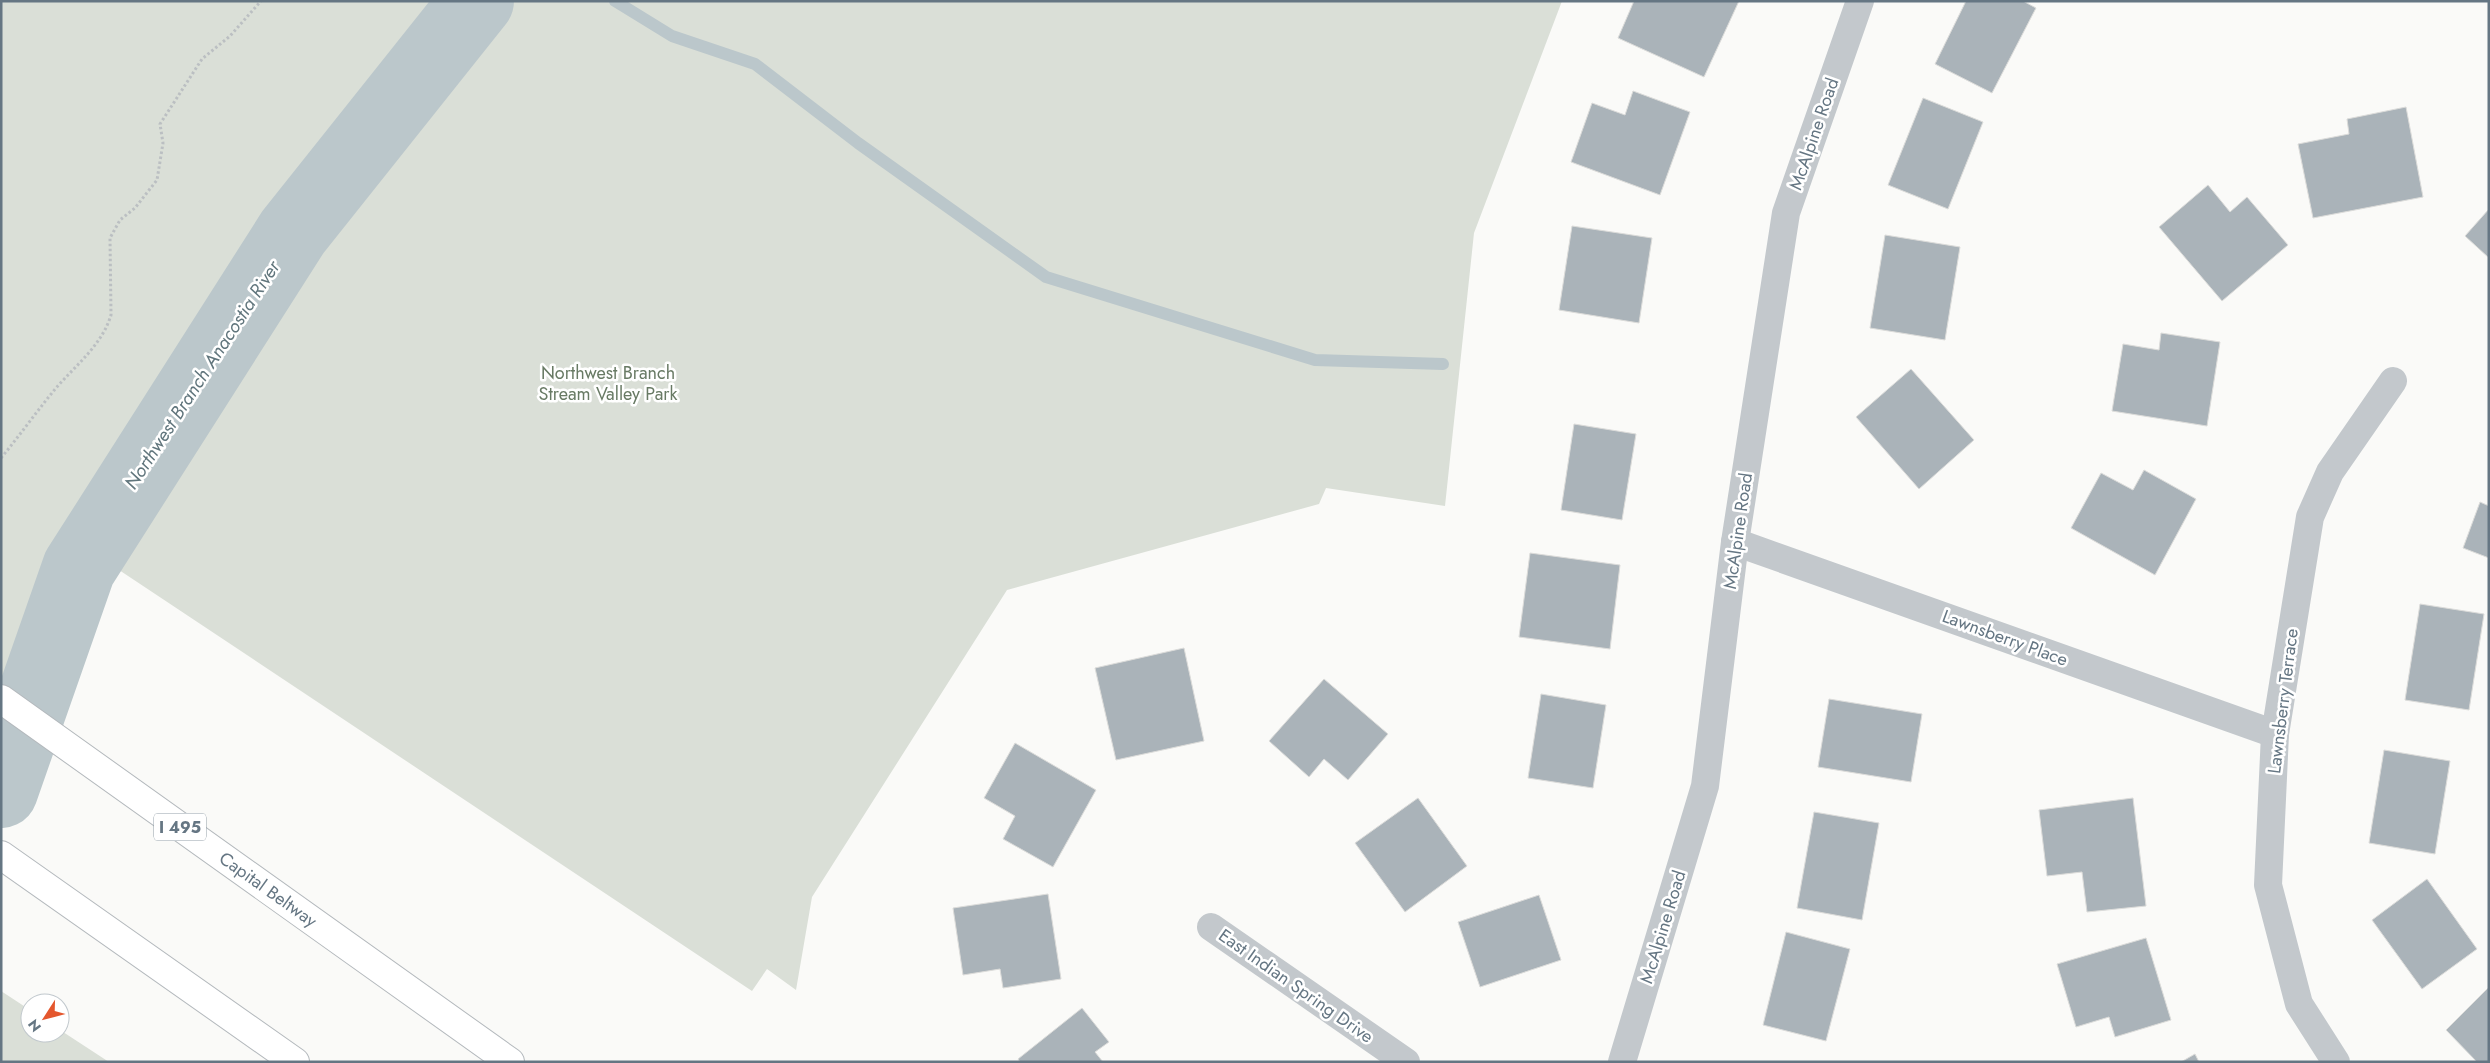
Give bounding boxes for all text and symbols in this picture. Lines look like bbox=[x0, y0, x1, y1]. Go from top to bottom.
street label: McAlpine Road bbox=[1783, 74, 1845, 194]
water label: Northwest Branch Anacostia River bbox=[118, 254, 287, 495]
park label: Northwest Branch Stream Valley Park bbox=[539, 360, 678, 407]
street label: McAlpine Road bbox=[1717, 471, 1759, 591]
street label: Lawnsberry Place bbox=[1939, 603, 2071, 673]
street label: Lawnsberry Terrace bbox=[2261, 627, 2305, 775]
road number: I 495 bbox=[154, 814, 206, 840]
street label: Capital Beltway bbox=[214, 845, 322, 933]
street label: McAlpine Road bbox=[1633, 867, 1693, 987]
street label: East Indian Spring Drive bbox=[1213, 923, 1379, 1049]
north arrow bbox=[20, 993, 70, 1043]
text: N bbox=[23, 1015, 46, 1036]

